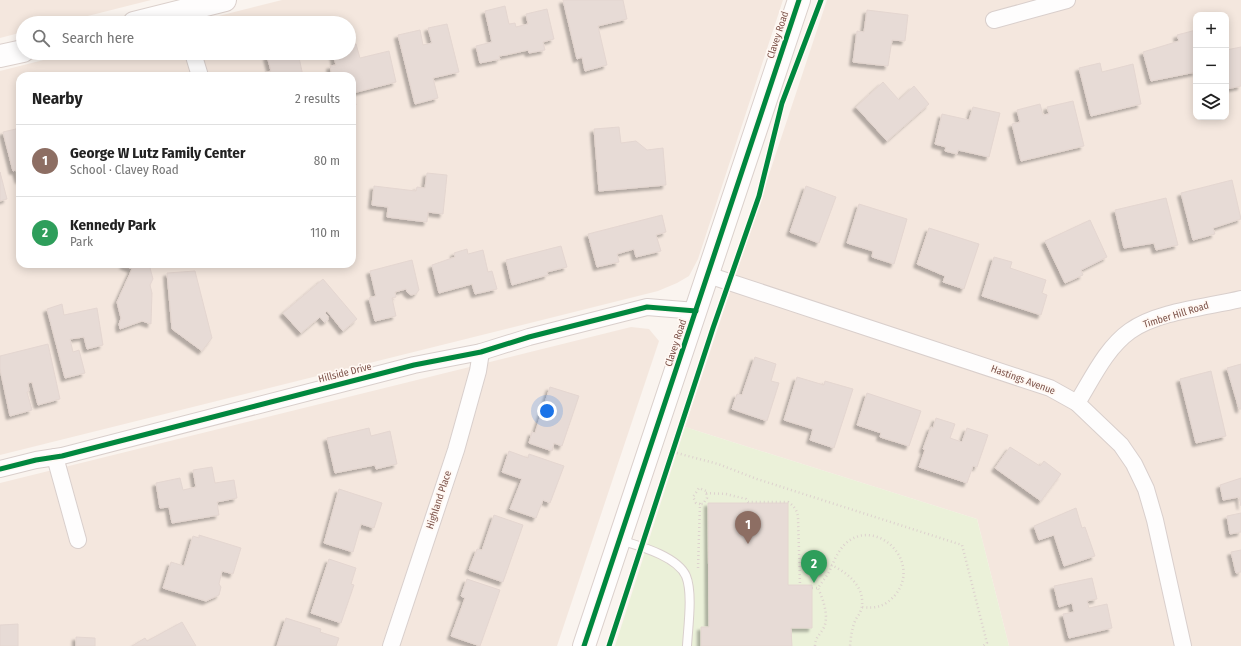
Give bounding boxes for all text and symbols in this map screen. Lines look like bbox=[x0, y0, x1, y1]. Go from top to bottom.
street label: Clavey Road bbox=[765, 10, 791, 60]
map controls bbox=[1193, 12, 1229, 120]
button: + bbox=[1193, 12, 1229, 48]
search box bbox=[16, 16, 356, 60]
icon: search bbox=[30, 27, 52, 49]
text: Search here bbox=[62, 29, 134, 47]
button: − bbox=[1193, 48, 1229, 84]
button: layers bbox=[1193, 84, 1229, 120]
text: Nearby bbox=[32, 88, 83, 109]
text: 2 results bbox=[295, 91, 340, 106]
text: George W Lutz Family Center bbox=[70, 144, 245, 162]
text: 1 bbox=[42, 153, 48, 168]
text: 80 m bbox=[314, 153, 340, 168]
text: School · Clavey Road bbox=[70, 162, 179, 177]
text: Kennedy Park bbox=[70, 216, 156, 234]
text: 2 bbox=[42, 225, 48, 240]
text: 110 m bbox=[310, 225, 340, 240]
text: Park bbox=[70, 234, 93, 249]
street label: Timber Hill Road bbox=[1142, 299, 1210, 331]
street label: Clavey Road bbox=[663, 318, 689, 368]
street label: Hillside Drive bbox=[317, 361, 373, 385]
street label: Hastings Avenue bbox=[989, 363, 1057, 397]
your location bbox=[537, 401, 557, 421]
street label: Highland Place bbox=[424, 469, 454, 531]
pin: 1 bbox=[735, 511, 761, 544]
pin: 2 bbox=[801, 550, 827, 583]

